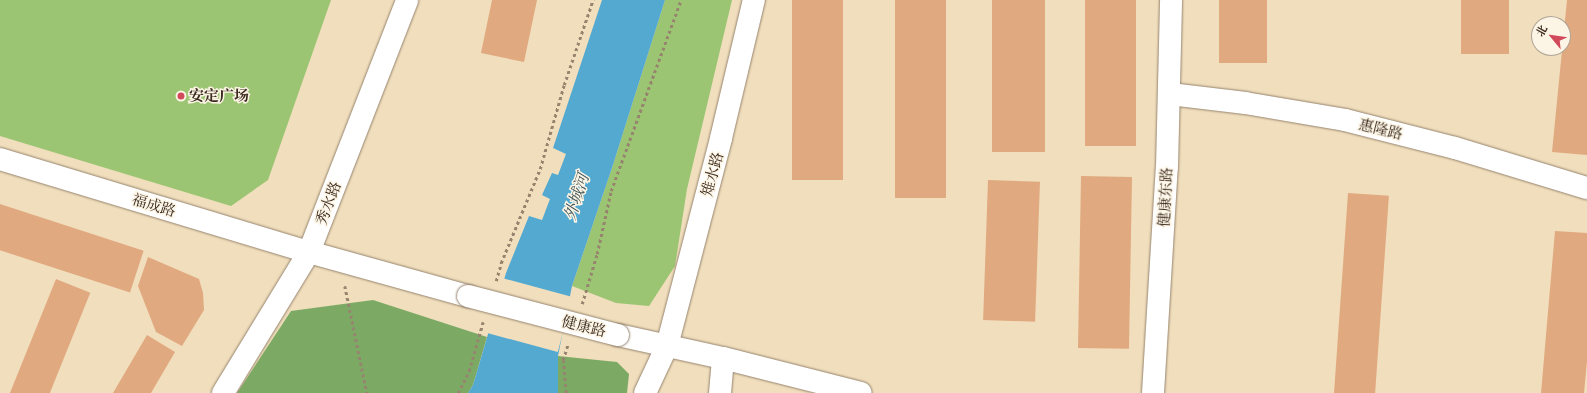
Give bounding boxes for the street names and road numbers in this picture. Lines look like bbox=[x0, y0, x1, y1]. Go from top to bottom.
street label: 惠隆路 bbox=[1357, 115, 1405, 143]
street label: 雉水路 bbox=[697, 150, 727, 198]
street label: 健康东路 bbox=[1154, 167, 1176, 227]
street label: 秀水路 bbox=[312, 179, 344, 227]
street label: 福成路 bbox=[130, 190, 178, 220]
street label: 健康路 bbox=[560, 312, 608, 340]

